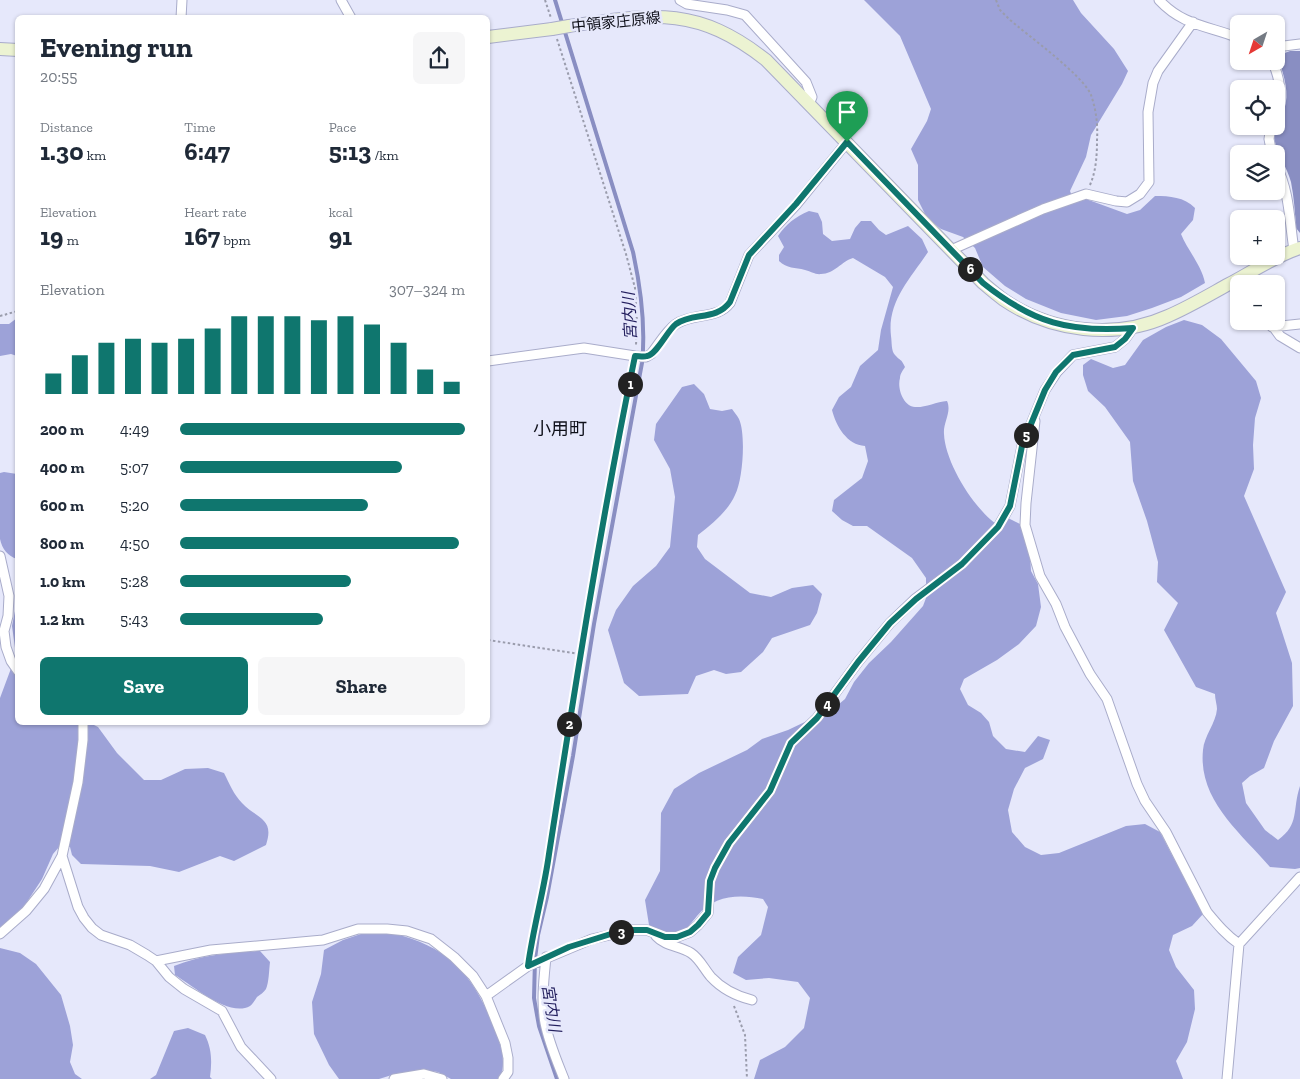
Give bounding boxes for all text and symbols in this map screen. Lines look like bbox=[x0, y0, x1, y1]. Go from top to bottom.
street label: 中領家庄原線 bbox=[570, 8, 662, 36]
north arrow bbox=[1230, 15, 1285, 70]
map controls bbox=[1230, 15, 1285, 330]
text: Evening run bbox=[40, 31, 193, 64]
button: share bbox=[413, 32, 465, 84]
text: 20:55 bbox=[40, 67, 77, 86]
button: locate bbox=[1230, 80, 1285, 135]
pin bbox=[826, 91, 868, 142]
icon: arrive bbox=[833, 98, 861, 126]
text: Distance bbox=[40, 119, 93, 136]
text: Time bbox=[184, 119, 216, 136]
text: Pace bbox=[329, 119, 356, 136]
text: 1.30 bbox=[40, 136, 84, 166]
text: 6:47 bbox=[184, 136, 230, 166]
text: 5:13 bbox=[329, 136, 371, 166]
button: layers bbox=[1230, 145, 1285, 200]
text: km bbox=[84, 147, 106, 164]
text: /km bbox=[371, 147, 399, 164]
text: Elevation bbox=[40, 204, 97, 221]
text: Heart rate bbox=[184, 204, 247, 221]
text: kcal bbox=[329, 204, 353, 221]
button: + bbox=[1230, 210, 1285, 265]
text: 19 bbox=[40, 221, 63, 251]
text: 167 bbox=[184, 221, 220, 251]
text: 91 bbox=[329, 221, 352, 251]
text: m bbox=[63, 232, 79, 249]
text: bpm bbox=[220, 232, 251, 249]
pin: 6 bbox=[958, 256, 982, 282]
text: 6 bbox=[967, 261, 974, 278]
button: − bbox=[1230, 275, 1285, 330]
text: Elevation bbox=[40, 280, 105, 299]
text: 307–324 m bbox=[389, 280, 465, 299]
water label: 宮内川 bbox=[619, 290, 640, 340]
pin: 1 bbox=[618, 372, 642, 396]
text: 1 bbox=[628, 376, 633, 393]
district label: 小用町 bbox=[533, 418, 587, 440]
text: 200 m bbox=[40, 420, 84, 439]
text: 4:49 bbox=[120, 420, 149, 439]
pin: 5 bbox=[1014, 422, 1038, 448]
text: 5 bbox=[1023, 427, 1030, 444]
text: 400 m bbox=[40, 458, 85, 477]
text: 5:07 bbox=[120, 458, 149, 477]
text: 600 m bbox=[40, 496, 84, 515]
text: 5:20 bbox=[120, 496, 149, 515]
text: 800 m bbox=[40, 534, 84, 553]
text: 4:50 bbox=[120, 534, 150, 553]
text: 1.0 km bbox=[40, 572, 85, 591]
text: 5:28 bbox=[120, 572, 149, 591]
text: 1.2 km bbox=[40, 610, 85, 629]
text: 5:43 bbox=[120, 610, 148, 629]
button: Save bbox=[40, 657, 248, 715]
button: Share bbox=[258, 657, 465, 715]
pin: 4 bbox=[814, 692, 840, 716]
text: 4 bbox=[824, 696, 831, 713]
pin: 2 bbox=[556, 712, 582, 736]
text: 2 bbox=[566, 716, 573, 733]
pin: 3 bbox=[608, 920, 634, 944]
text: 3 bbox=[618, 924, 625, 941]
water label: 宮内川 bbox=[538, 983, 565, 1035]

